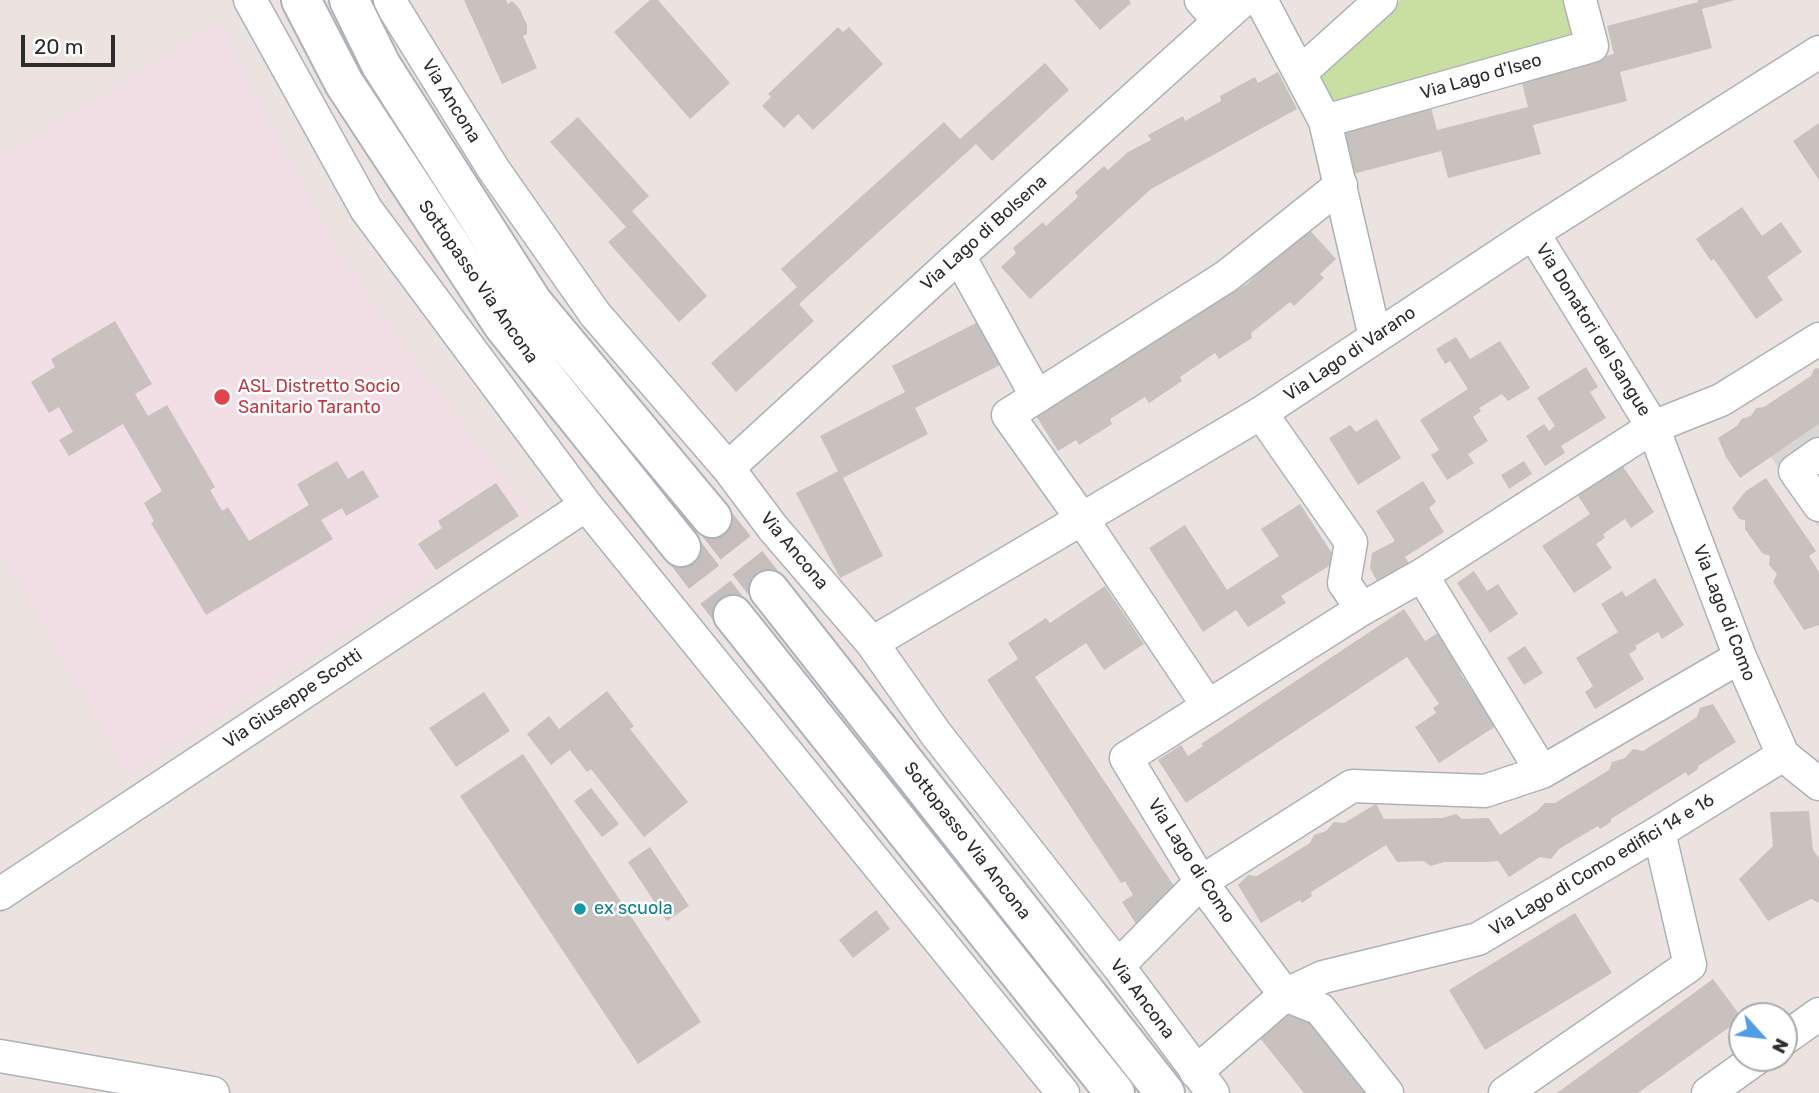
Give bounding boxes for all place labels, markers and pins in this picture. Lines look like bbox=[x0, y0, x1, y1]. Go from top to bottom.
place label: ASL Distretto Socio Sanitario Taranto bbox=[238, 376, 400, 418]
marker: ASL Distretto Socio Sanitario Taranto bbox=[212, 387, 232, 407]
place label: ex scuola bbox=[594, 898, 673, 920]
marker: ex scuola bbox=[572, 901, 588, 917]

